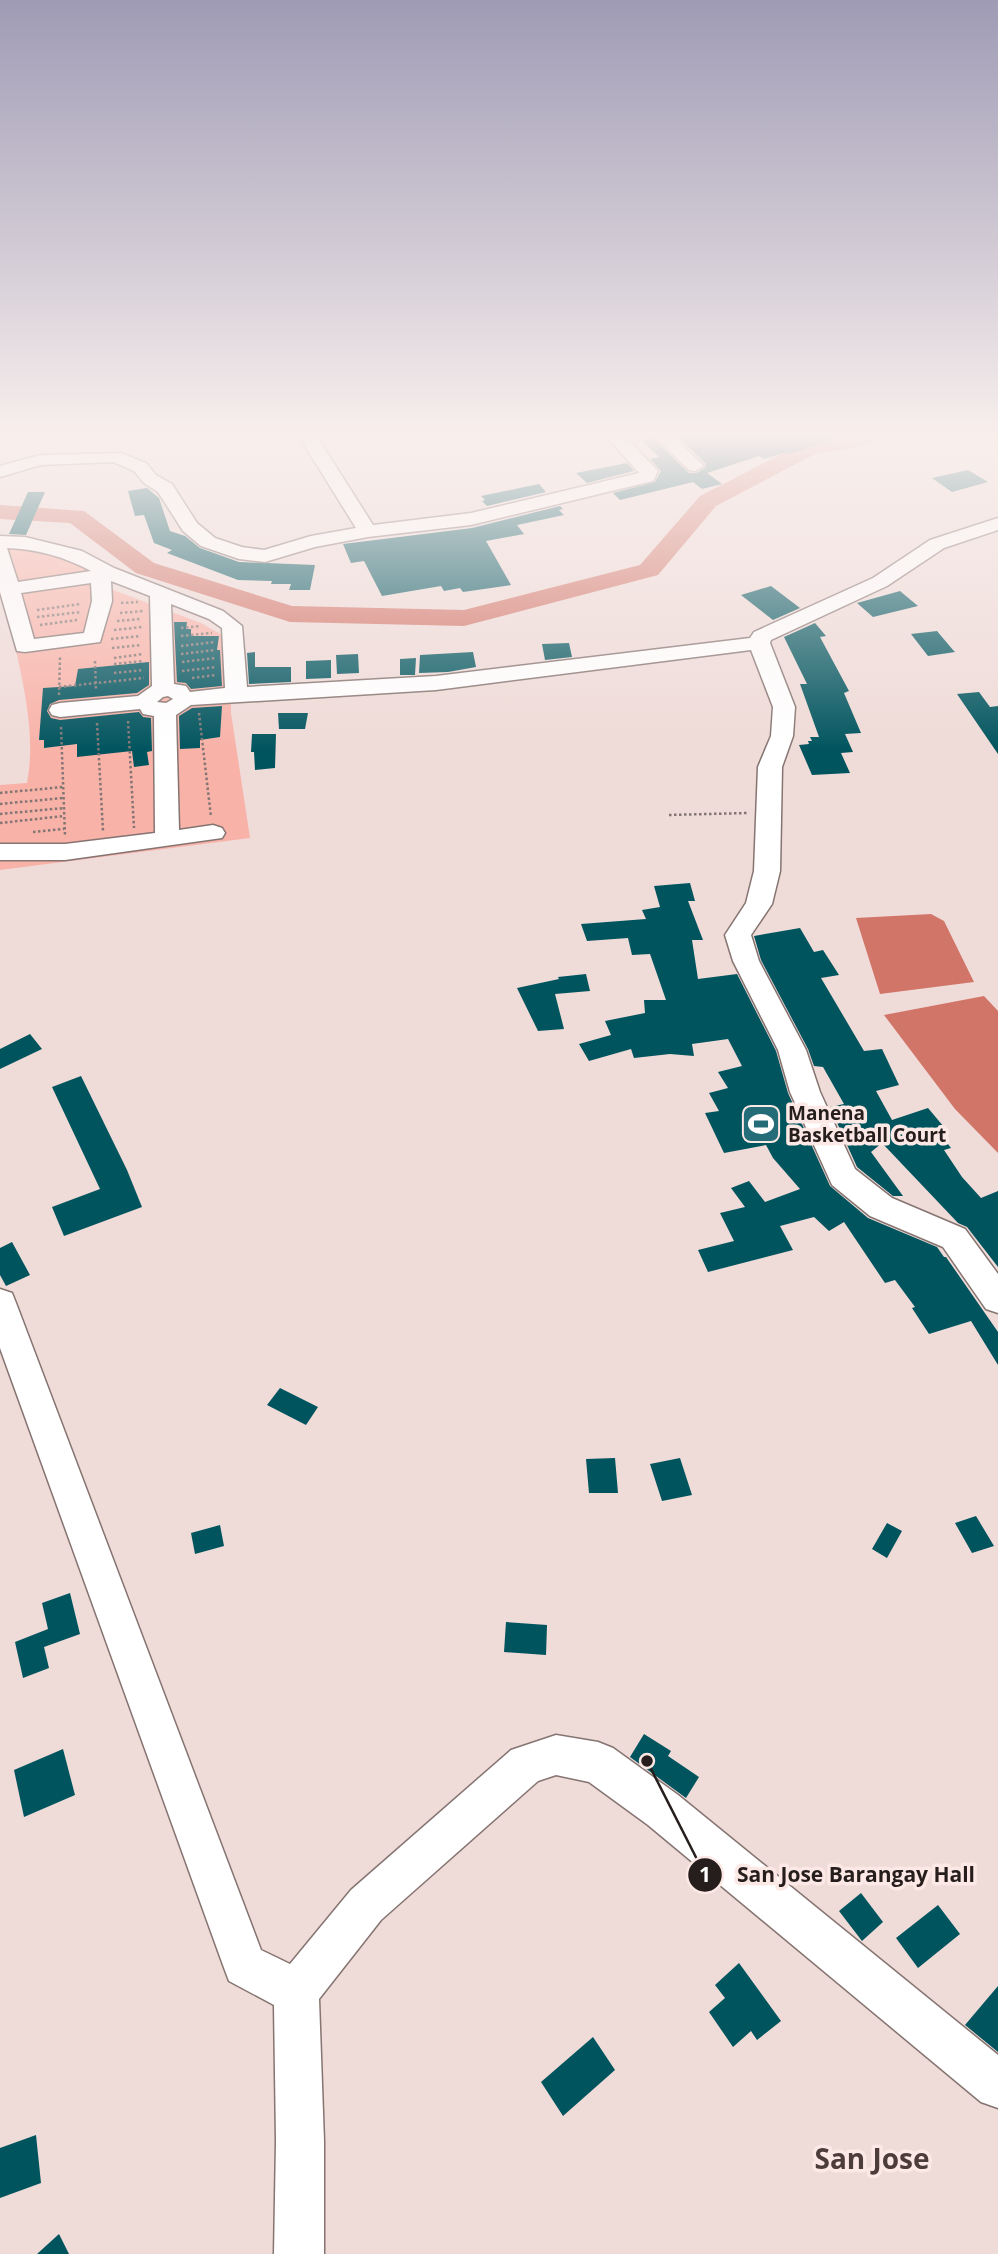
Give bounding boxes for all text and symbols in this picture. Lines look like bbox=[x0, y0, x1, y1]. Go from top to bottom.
place label: Manena Basketball Court bbox=[788, 1100, 946, 1148]
sports icon: Manena Basketball Court bbox=[740, 1103, 782, 1145]
callout: San Jose Barangay Hall bbox=[688, 1854, 989, 1896]
text: 1 bbox=[699, 1860, 711, 1888]
text: San Jose Barangay Hall bbox=[737, 1860, 975, 1888]
district label: San Jose bbox=[814, 2139, 930, 2177]

